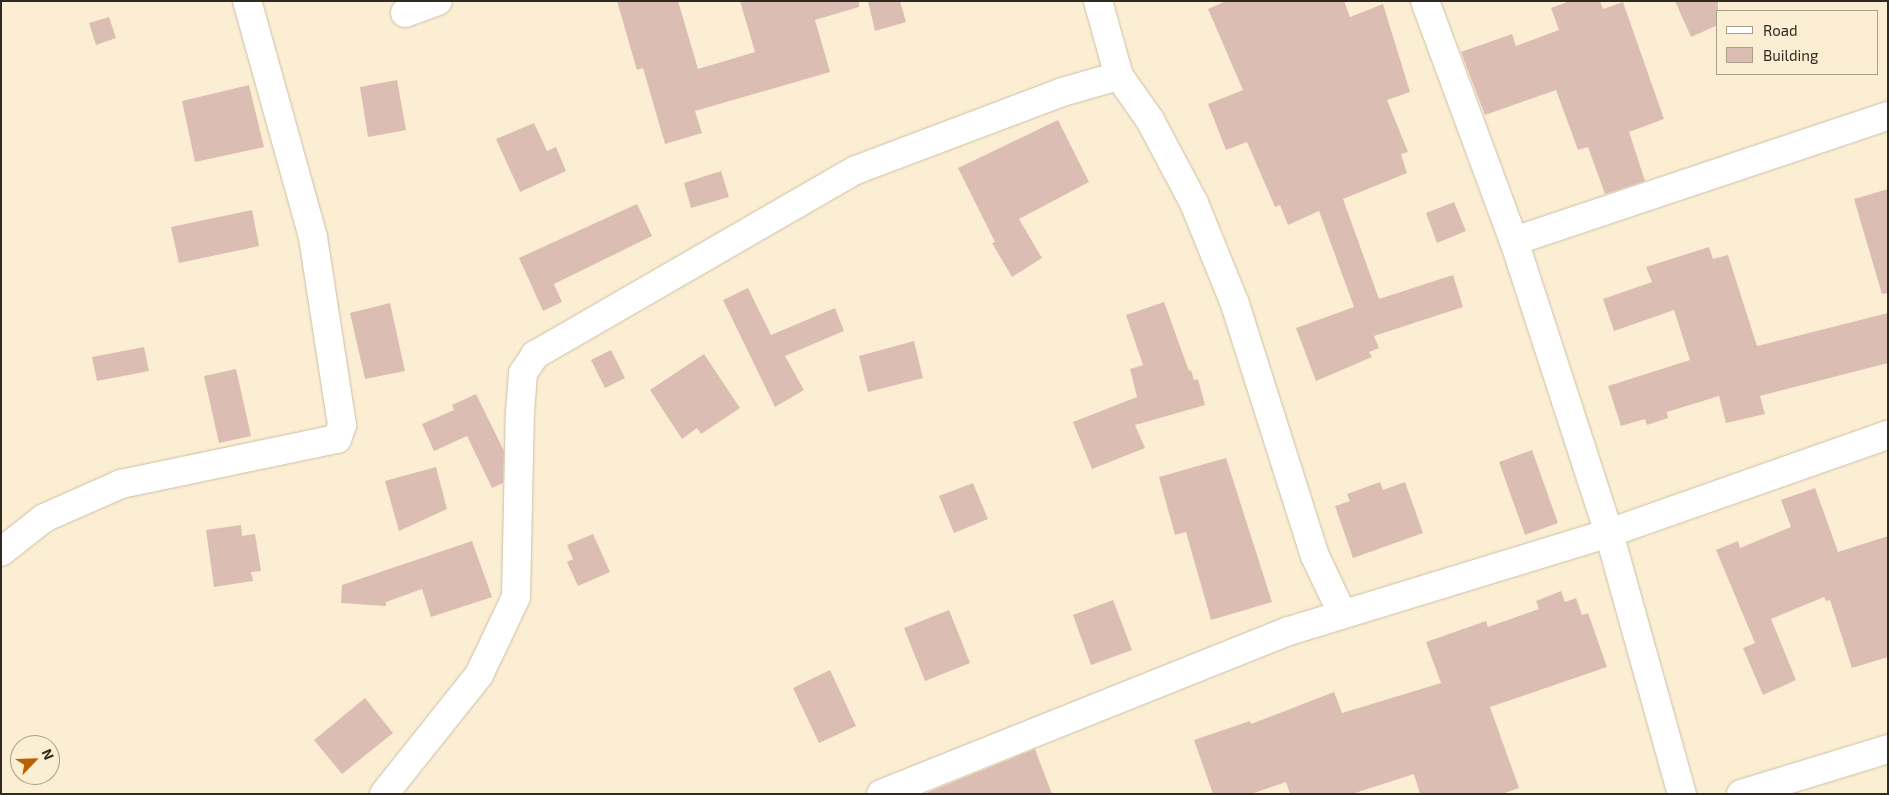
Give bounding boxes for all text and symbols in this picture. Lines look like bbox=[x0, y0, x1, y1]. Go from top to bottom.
legend bbox=[1716, 10, 1879, 75]
text: Road bbox=[1763, 21, 1798, 39]
text: Building bbox=[1763, 46, 1818, 64]
north arrow bbox=[10, 735, 60, 785]
text: N bbox=[38, 746, 58, 762]

